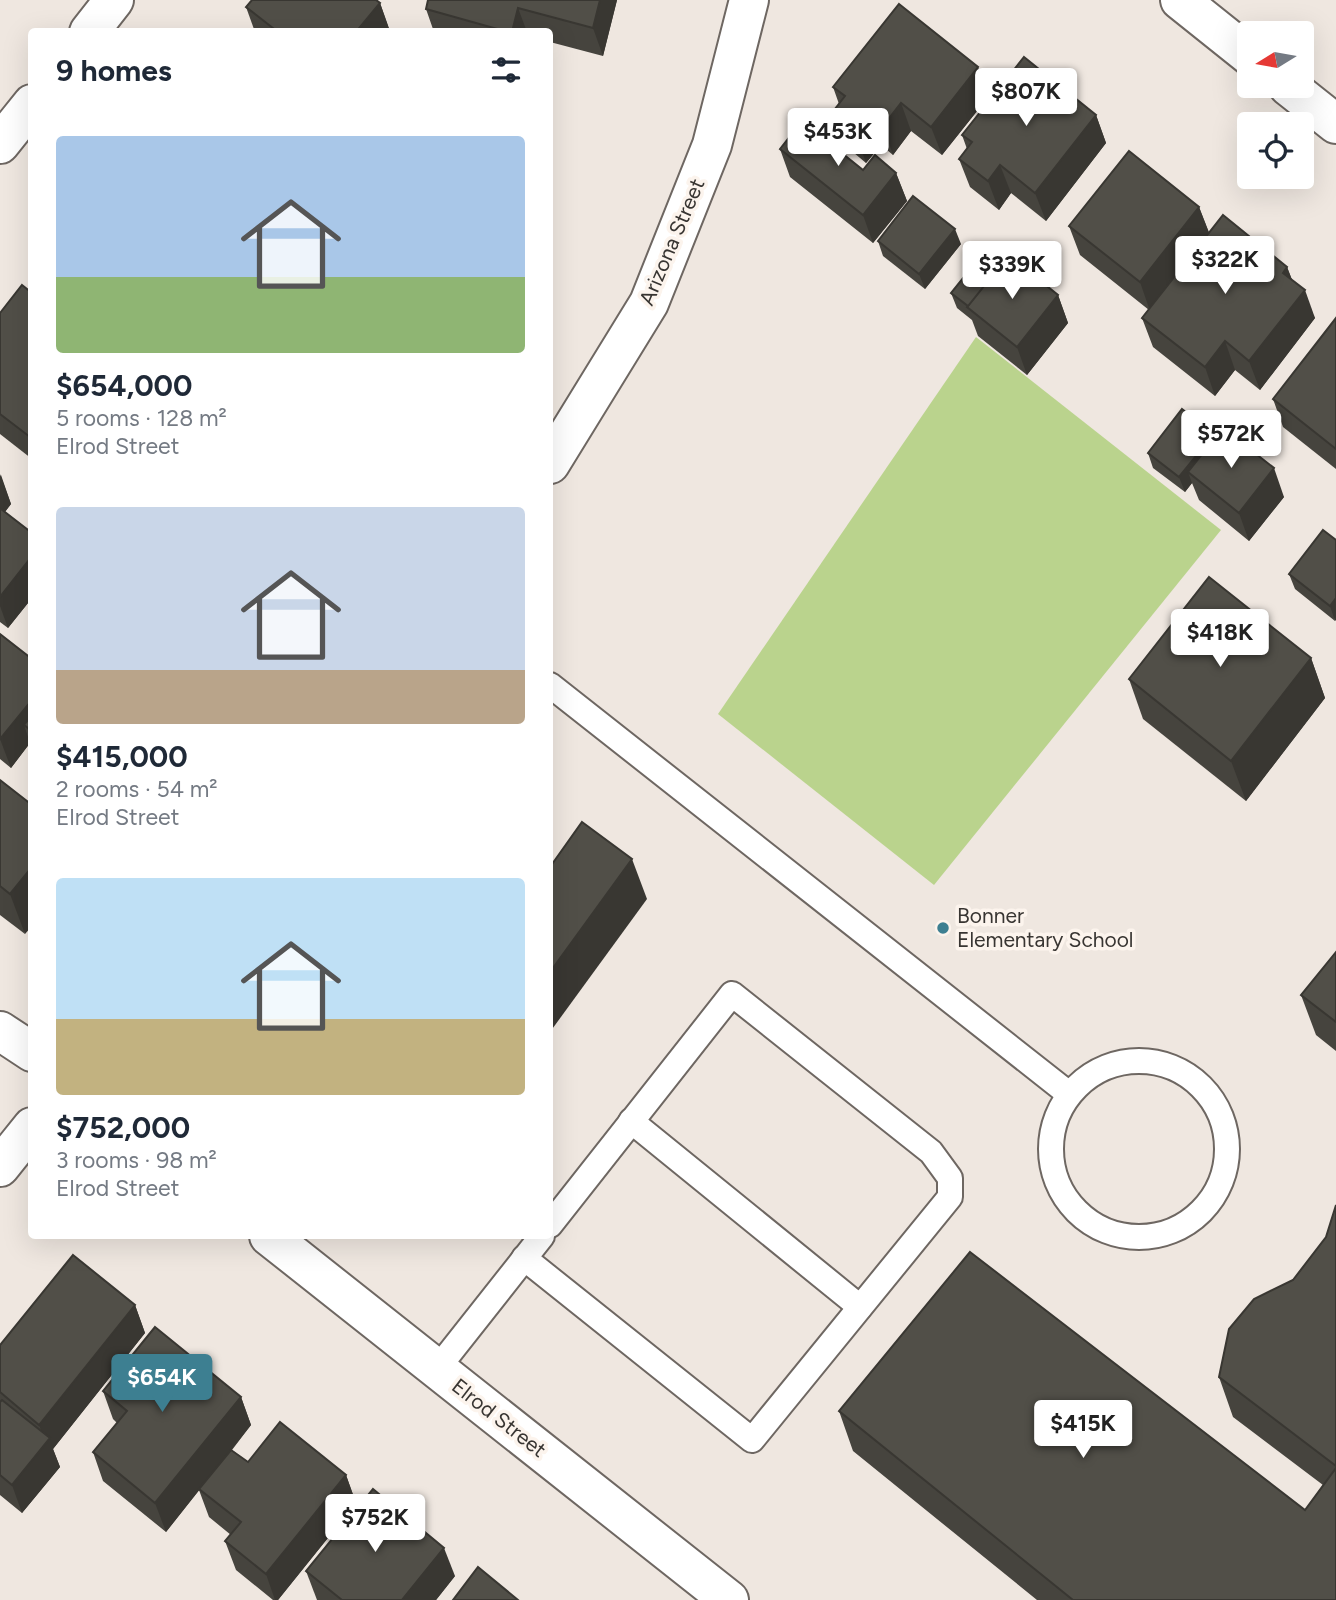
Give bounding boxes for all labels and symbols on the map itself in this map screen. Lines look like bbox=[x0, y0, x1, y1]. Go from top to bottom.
north arrow bbox=[1237, 21, 1314, 98]
pin: $807K bbox=[977, 68, 1075, 128]
pin: $453K bbox=[789, 108, 887, 168]
street label: Arizona Street bbox=[634, 175, 709, 309]
pin: $322K bbox=[1176, 236, 1274, 296]
pin: $339K bbox=[963, 242, 1061, 301]
pin: $572K bbox=[1182, 410, 1280, 470]
pin: $418K bbox=[1171, 610, 1269, 669]
place label: Bonner Elementary School bbox=[957, 903, 1133, 952]
marker: Bonner Elementary School bbox=[935, 920, 951, 936]
pin: $654K bbox=[113, 1354, 211, 1414]
street label: Elrod Street bbox=[447, 1373, 551, 1462]
pin: $415K bbox=[1034, 1400, 1132, 1460]
pin: $752K bbox=[326, 1494, 424, 1554]

